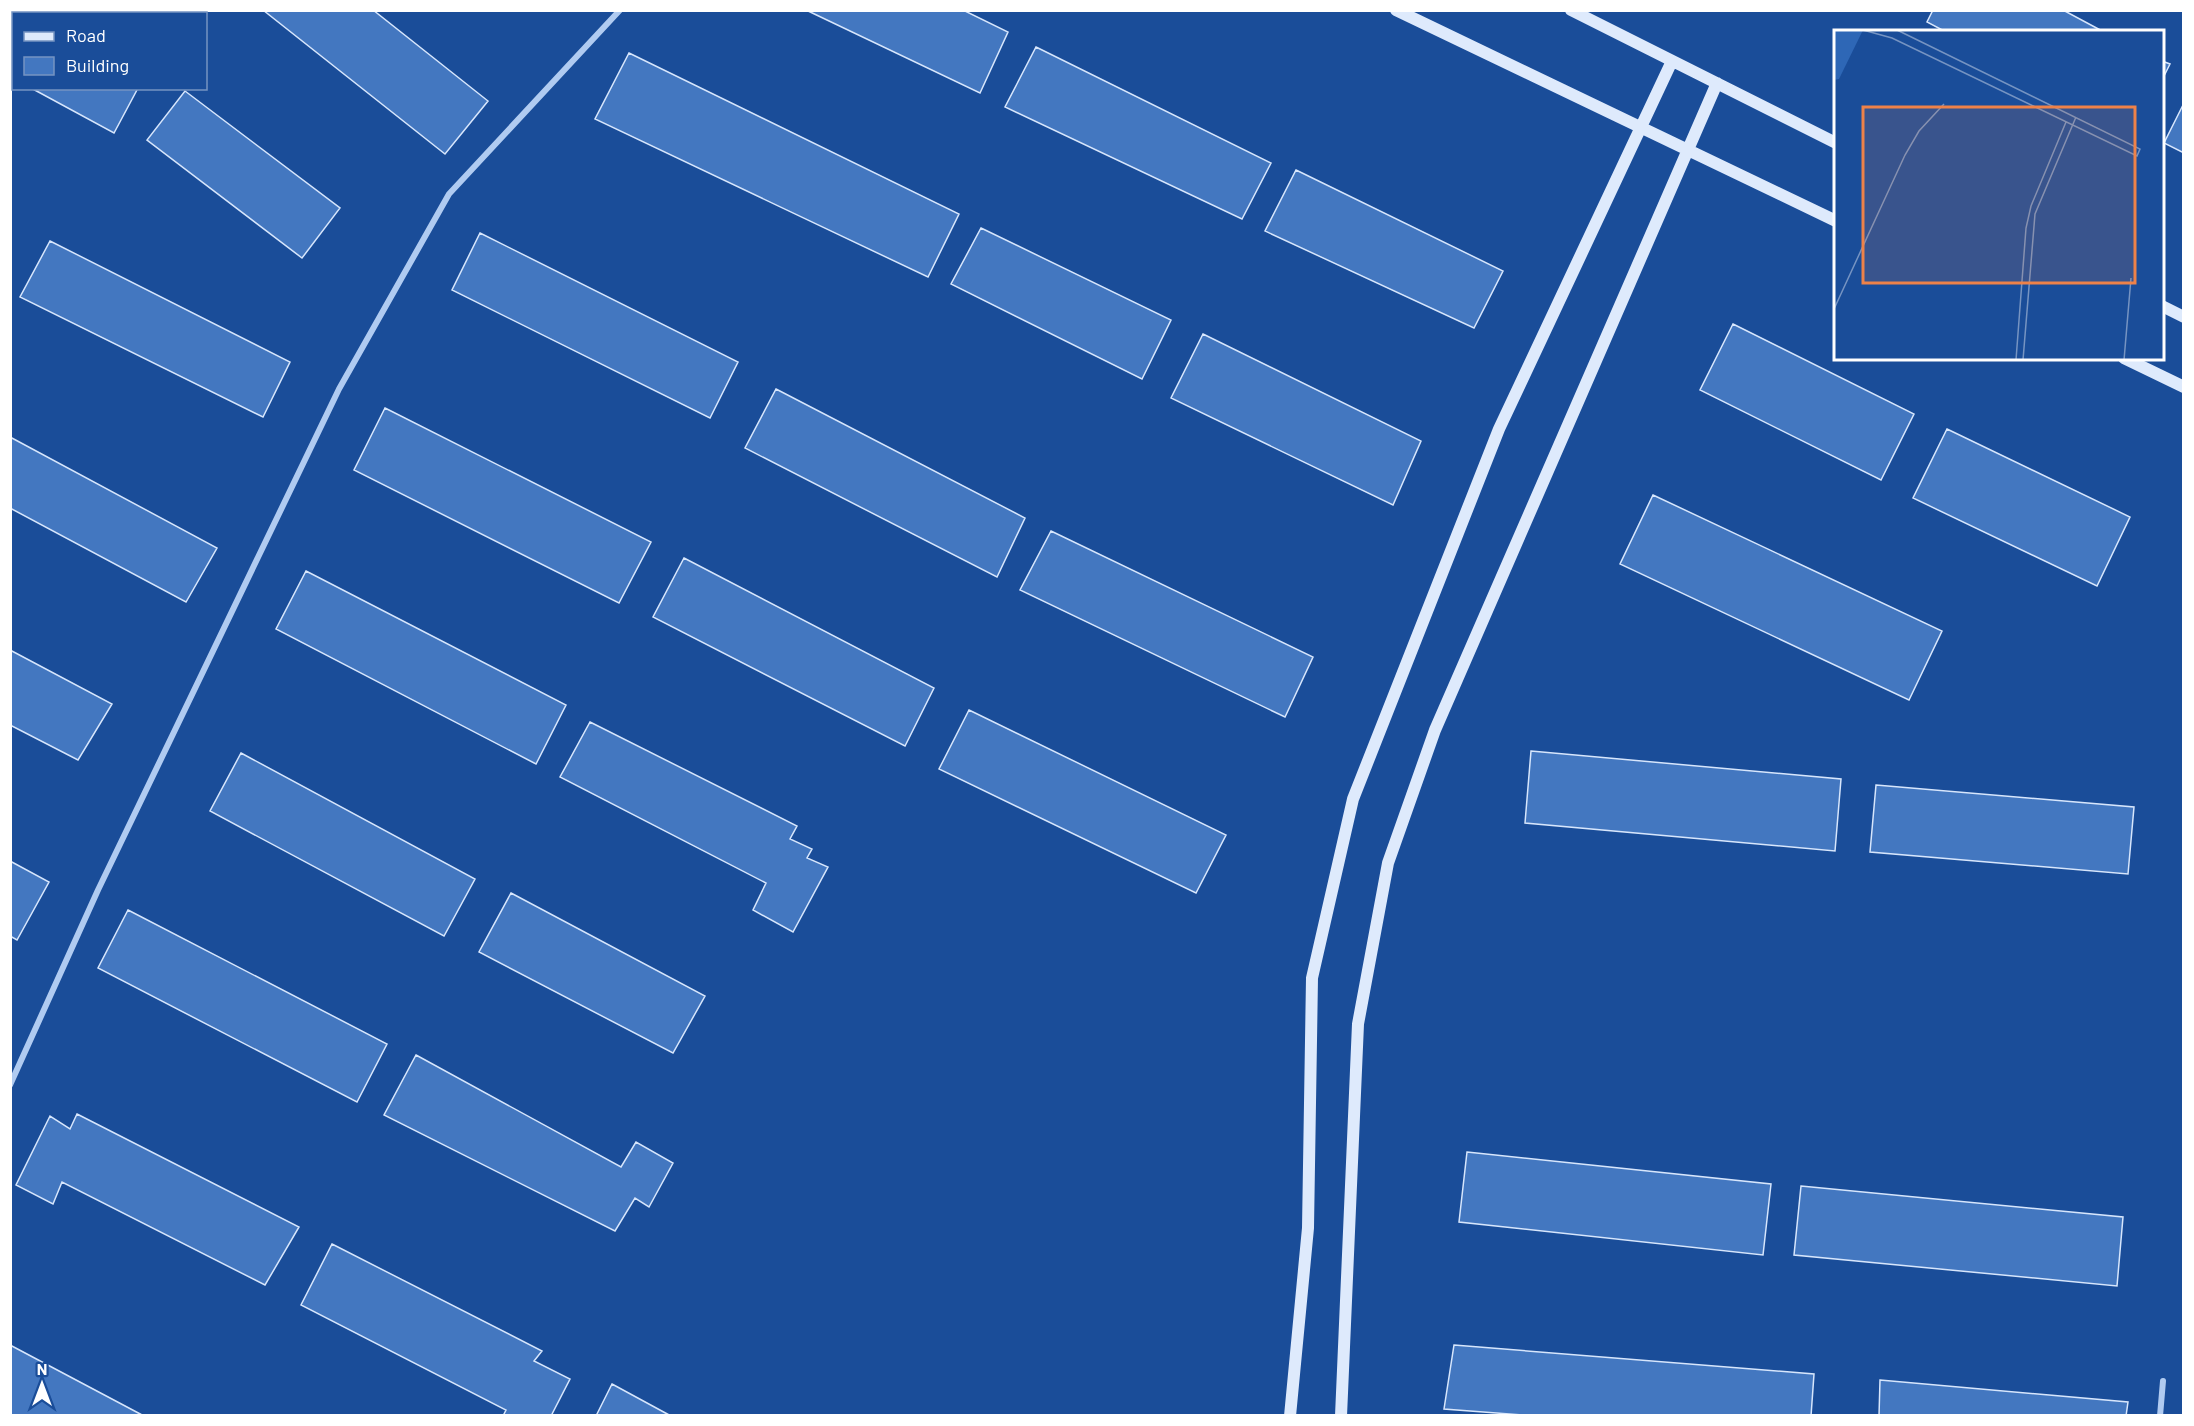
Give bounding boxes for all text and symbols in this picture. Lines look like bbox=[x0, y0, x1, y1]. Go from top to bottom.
legend bbox=[12, 12, 207, 90]
text: Road bbox=[66, 24, 106, 46]
inset map bbox=[1834, 30, 2164, 360]
text: Building bbox=[66, 54, 129, 76]
north arrow bbox=[12, 1354, 72, 1414]
text: N bbox=[37, 1359, 47, 1378]

